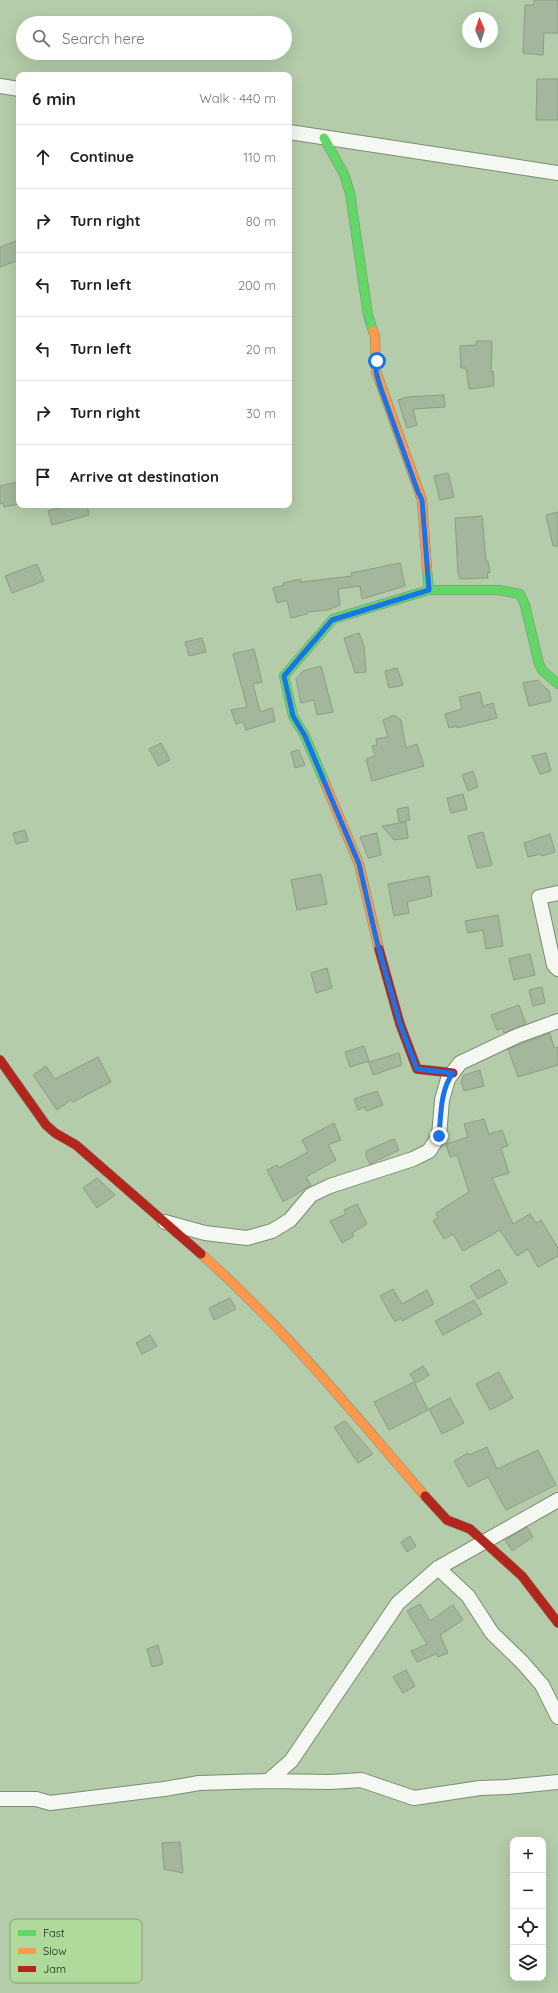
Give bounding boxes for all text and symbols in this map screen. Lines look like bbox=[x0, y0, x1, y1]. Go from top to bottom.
north arrow bbox=[462, 12, 498, 48]
search box bbox=[16, 16, 292, 60]
icon: search bbox=[30, 27, 52, 49]
text: Search here bbox=[62, 29, 145, 48]
text: 6 min bbox=[32, 88, 76, 109]
text: Walk · 440 m bbox=[199, 90, 276, 106]
icon: ahead bbox=[32, 146, 54, 168]
text: Continue bbox=[70, 147, 134, 166]
text: 110 m bbox=[243, 149, 276, 165]
icon: right bbox=[32, 210, 54, 232]
text: Turn right bbox=[70, 211, 141, 230]
text: 80 m bbox=[246, 213, 276, 229]
icon: left bbox=[32, 274, 54, 296]
text: Turn left bbox=[70, 275, 132, 294]
text: 200 m bbox=[238, 277, 276, 293]
icon: left bbox=[32, 338, 54, 360]
text: Turn left bbox=[70, 339, 132, 358]
text: 20 m bbox=[246, 341, 276, 357]
route start bbox=[368, 352, 386, 370]
icon: right bbox=[32, 402, 54, 424]
text: Turn right bbox=[70, 403, 141, 422]
text: 30 m bbox=[246, 405, 276, 421]
icon: arrive bbox=[32, 466, 54, 488]
text: Arrive at destination bbox=[70, 467, 219, 486]
route end bbox=[430, 1127, 448, 1145]
map controls bbox=[510, 1837, 546, 1981]
button: + bbox=[510, 1837, 546, 1873]
button: − bbox=[510, 1873, 546, 1909]
button: locate bbox=[510, 1909, 546, 1945]
legend bbox=[10, 1919, 142, 1983]
text: Fast bbox=[43, 1926, 65, 1940]
text: Slow bbox=[43, 1944, 67, 1958]
button: layers bbox=[510, 1945, 546, 1981]
text: Jam bbox=[43, 1962, 66, 1976]

